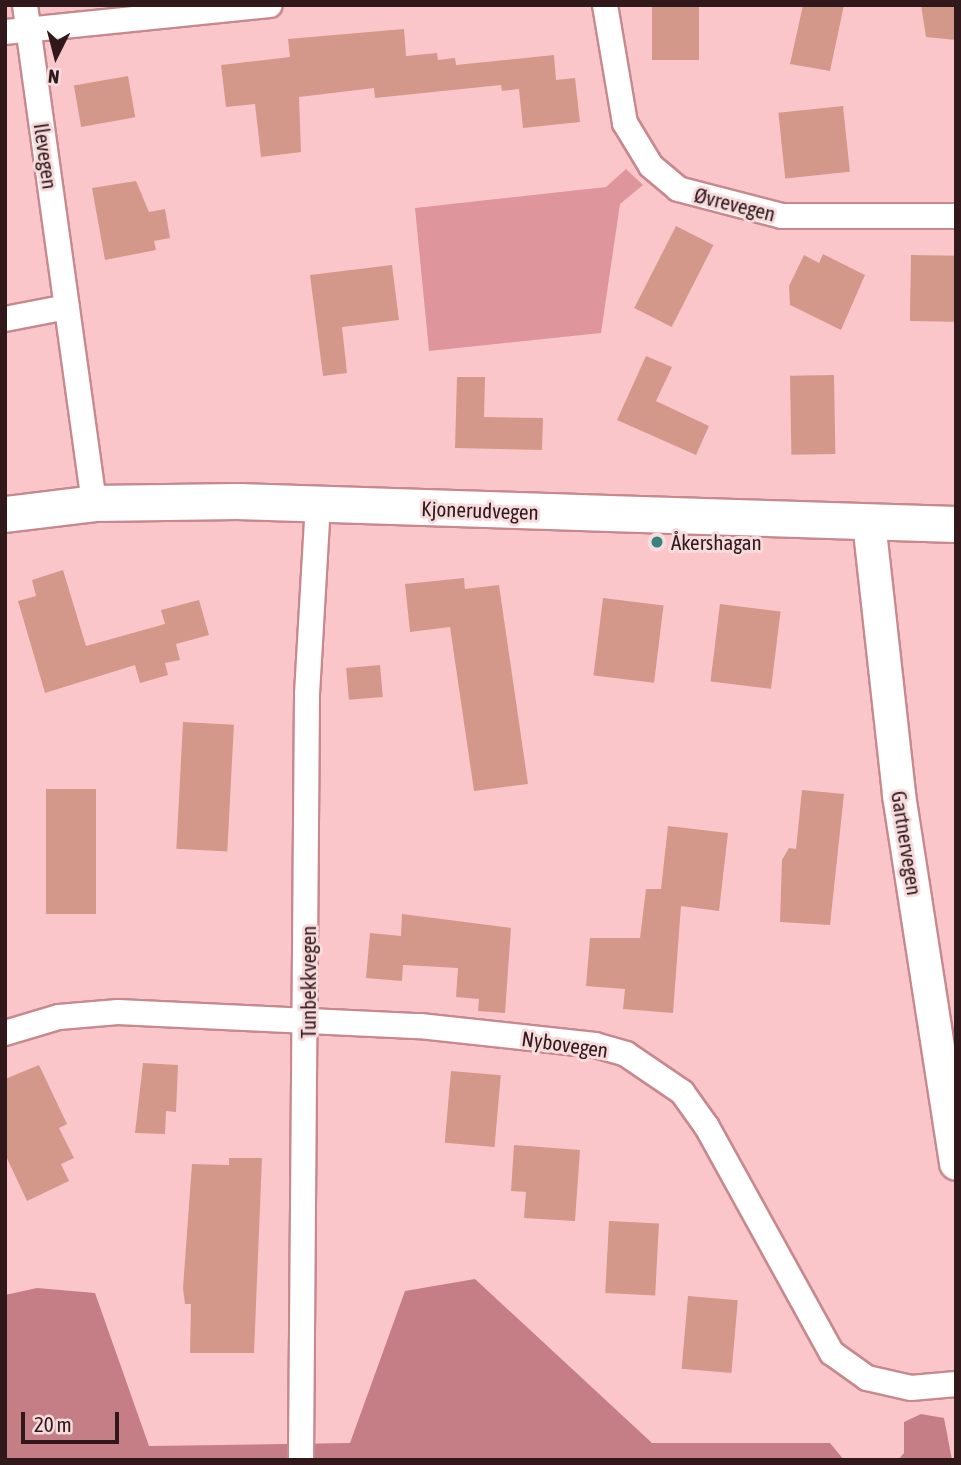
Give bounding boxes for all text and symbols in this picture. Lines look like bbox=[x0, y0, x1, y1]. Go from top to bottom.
north arrow bbox=[21, 21, 91, 91]
text: N bbox=[47, 65, 61, 88]
street label: Ilevegen bbox=[29, 121, 63, 191]
street label: Øvrevegen bbox=[692, 182, 778, 226]
street label: Kjonerudvegen bbox=[421, 495, 539, 525]
place label: Åkershagan bbox=[671, 529, 762, 555]
marker: Åkershagan bbox=[649, 534, 665, 550]
street label: Gartnervegen bbox=[886, 789, 928, 897]
street label: Tunbekkvegen bbox=[295, 926, 321, 1038]
street label: Nybovegen bbox=[520, 1025, 610, 1063]
scale bar bbox=[24, 1398, 122, 1442]
text: 20 m bbox=[34, 1412, 72, 1436]

